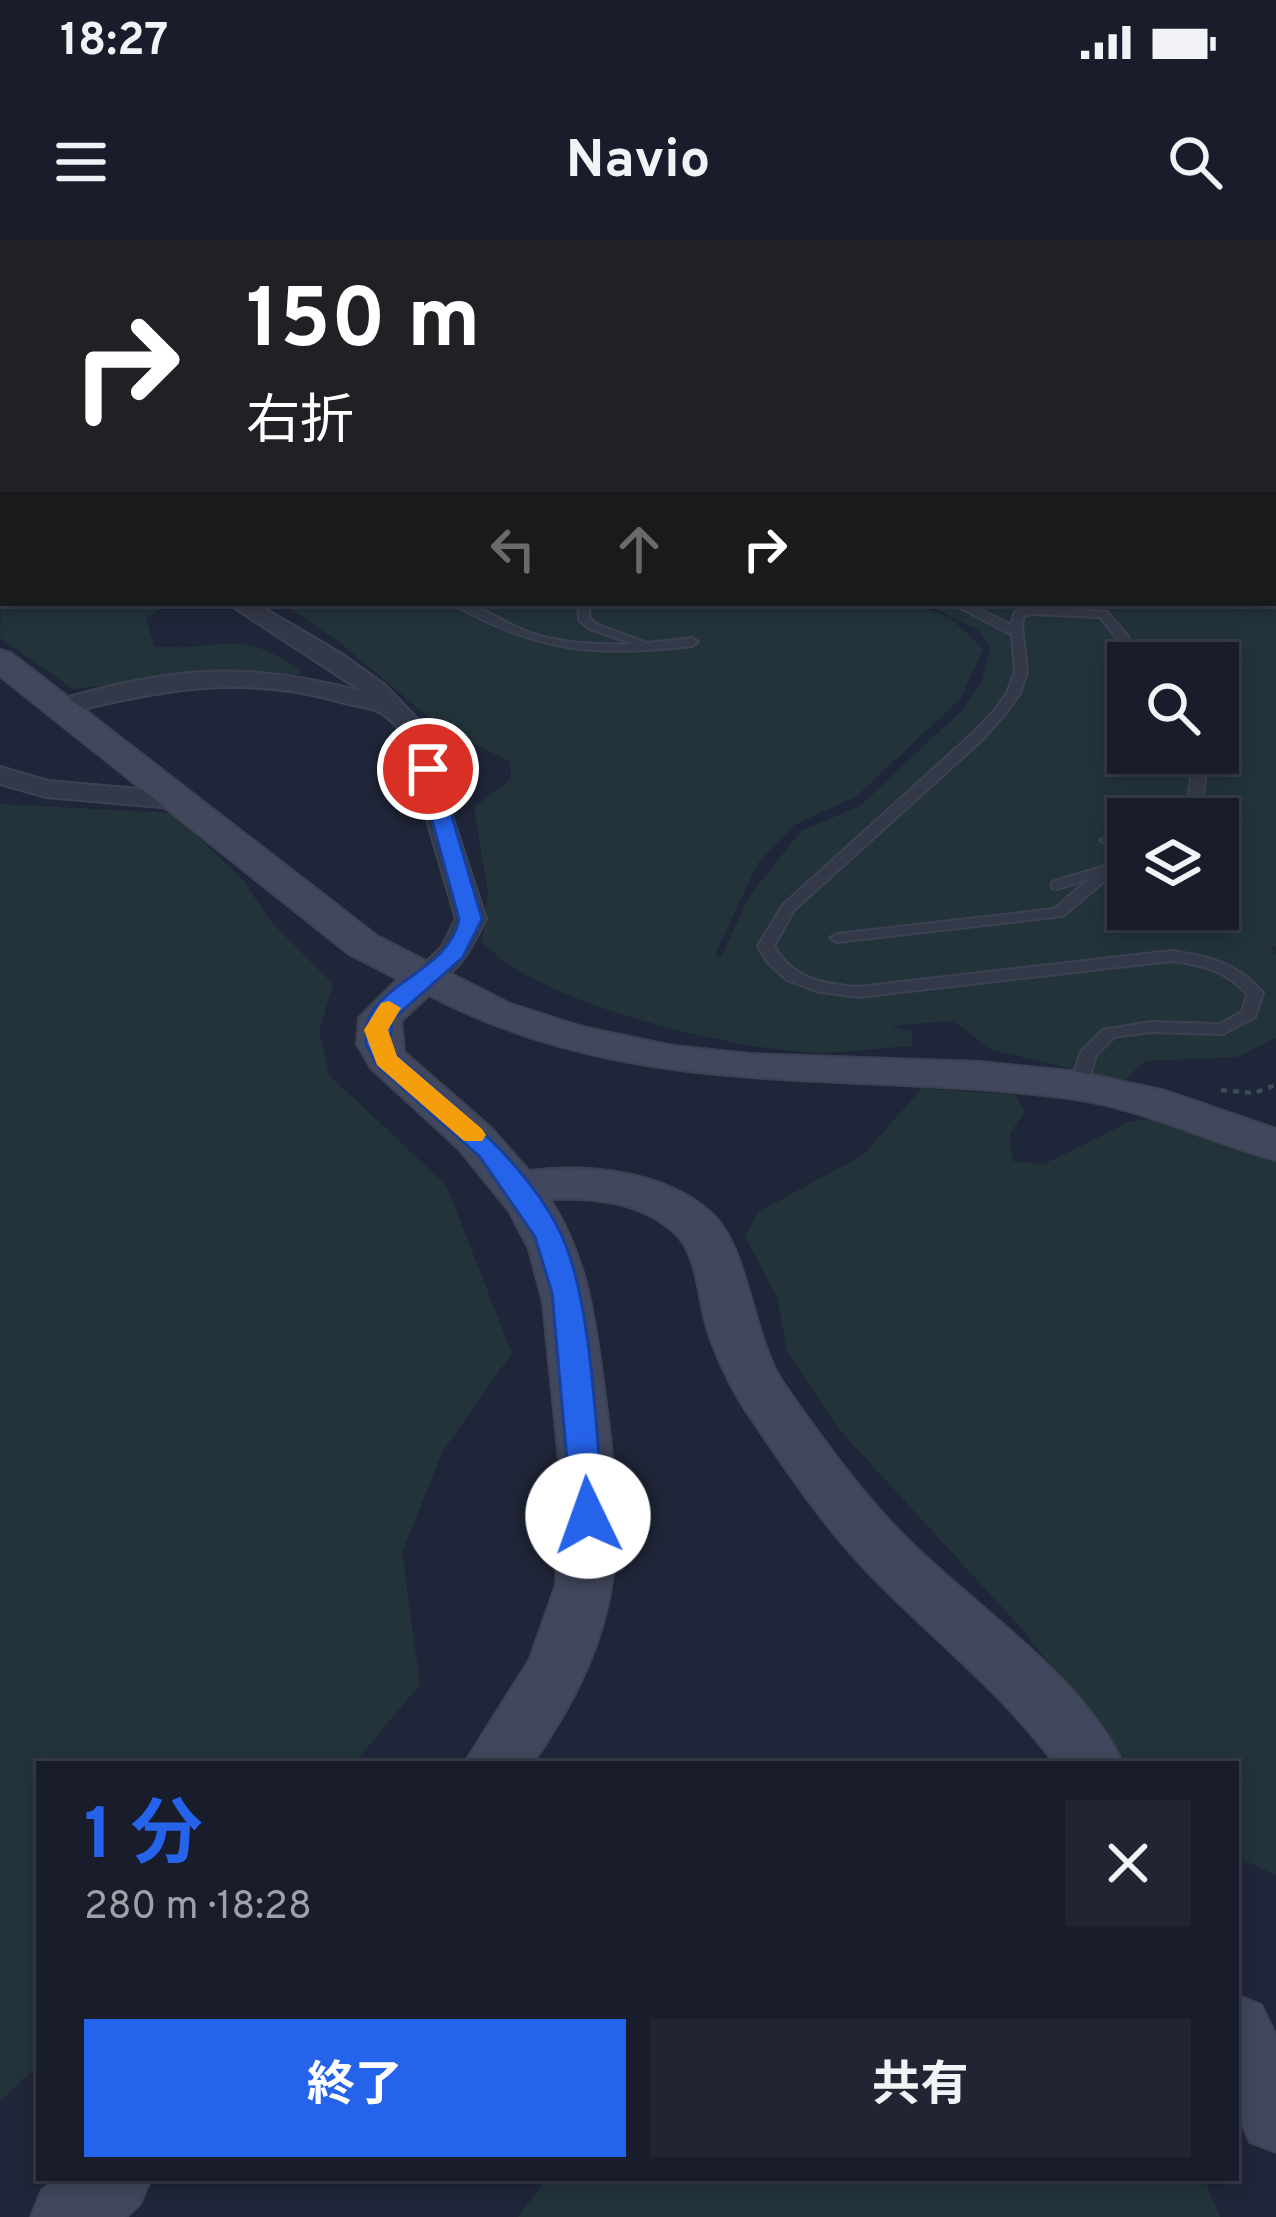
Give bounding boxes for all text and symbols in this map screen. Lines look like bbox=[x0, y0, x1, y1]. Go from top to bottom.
text: 18:27 bbox=[60, 14, 168, 71]
text: Navio bbox=[566, 128, 710, 197]
icon: menu bbox=[48, 129, 114, 195]
icon: search bbox=[1162, 129, 1228, 195]
text: 150 m bbox=[246, 271, 481, 377]
icon: right bbox=[48, 288, 204, 444]
text: 右折 bbox=[246, 390, 354, 459]
icon: left bbox=[480, 516, 546, 582]
icon: ahead bbox=[606, 516, 672, 582]
icon: right bbox=[732, 516, 798, 582]
map controls bbox=[1107, 642, 1239, 930]
button: search bbox=[1107, 642, 1239, 774]
pin bbox=[377, 718, 479, 820]
icon: arrive bbox=[395, 736, 461, 802]
button: layers bbox=[1107, 798, 1239, 930]
position arrow bbox=[525, 1453, 651, 1579]
text: 1 分 bbox=[84, 1793, 203, 1885]
button: close bbox=[1065, 1800, 1191, 1926]
text: 280 m · 18:28 bbox=[84, 1884, 312, 1933]
button: 終了 bbox=[84, 2019, 626, 2157]
button: 共有 bbox=[650, 2019, 1191, 2157]

